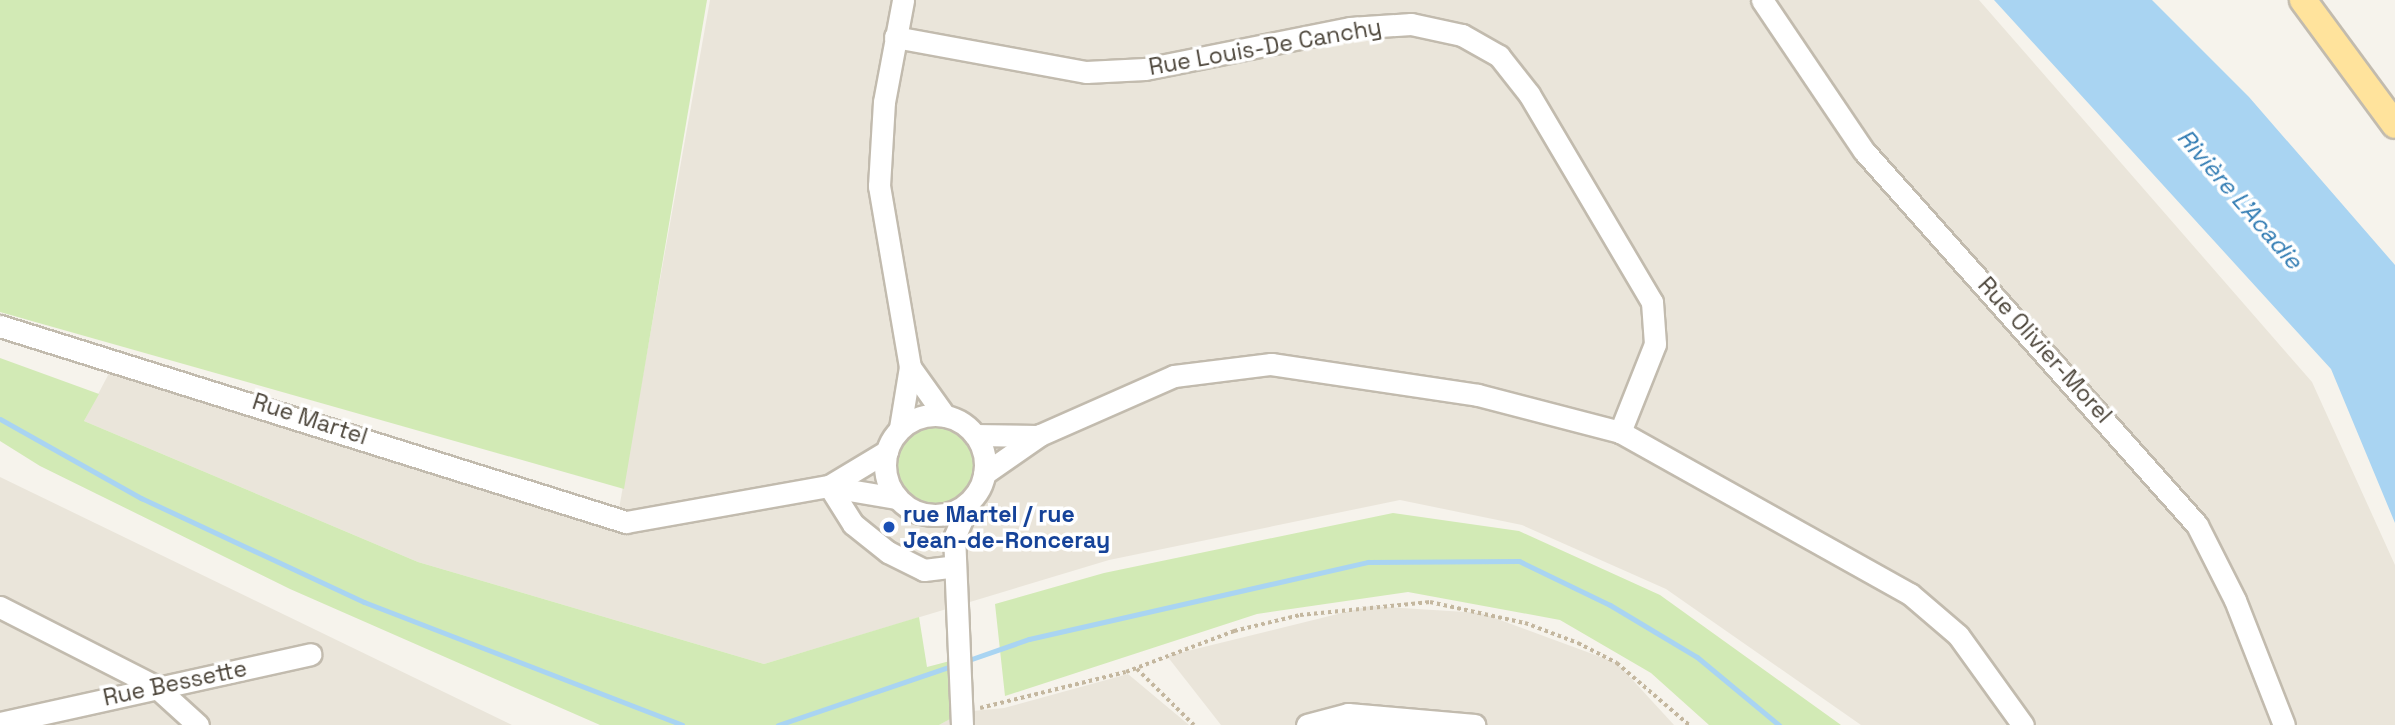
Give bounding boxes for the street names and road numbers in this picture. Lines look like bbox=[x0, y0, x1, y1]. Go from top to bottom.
street label: Rue Louis-De Canchy bbox=[1147, 13, 1383, 81]
street label: Rue Olivier-Morel bbox=[1972, 271, 2118, 429]
street label: Rue Martel bbox=[249, 387, 371, 451]
street label: Rue Bessette bbox=[101, 654, 249, 712]

